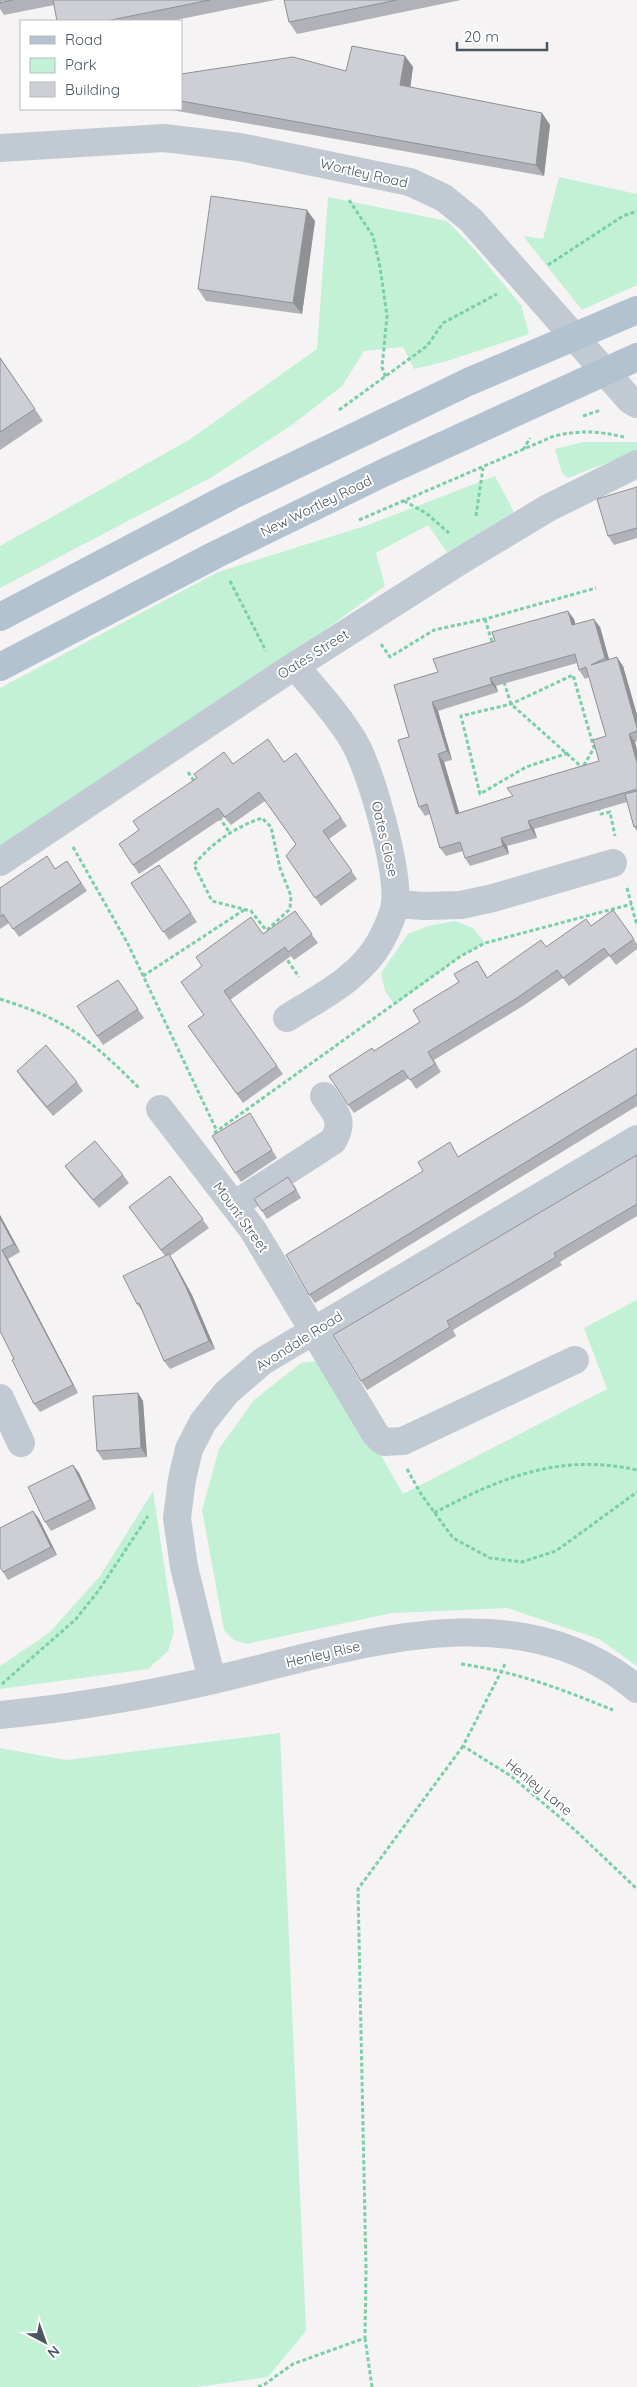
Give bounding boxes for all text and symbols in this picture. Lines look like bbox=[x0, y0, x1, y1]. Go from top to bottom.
legend bbox=[20, 20, 182, 110]
scale bar bbox=[457, 20, 547, 52]
text: 20 m bbox=[464, 27, 499, 46]
text: Road bbox=[65, 30, 102, 49]
text: Park bbox=[65, 55, 97, 74]
text: Building bbox=[65, 80, 120, 99]
street label: Wortley Road bbox=[318, 154, 410, 192]
street label: New Wortley Road bbox=[257, 471, 375, 541]
street label: Oates Street bbox=[274, 625, 352, 683]
street label: Oates Close bbox=[368, 799, 402, 879]
street label: Mount Street bbox=[209, 1178, 273, 1256]
street label: Avondale Road bbox=[252, 1307, 346, 1375]
street label: Henley Rise bbox=[284, 1637, 362, 1671]
street label: Henley Lane bbox=[502, 1755, 576, 1819]
north arrow bbox=[20, 2317, 70, 2367]
text: N bbox=[44, 2342, 63, 2362]

